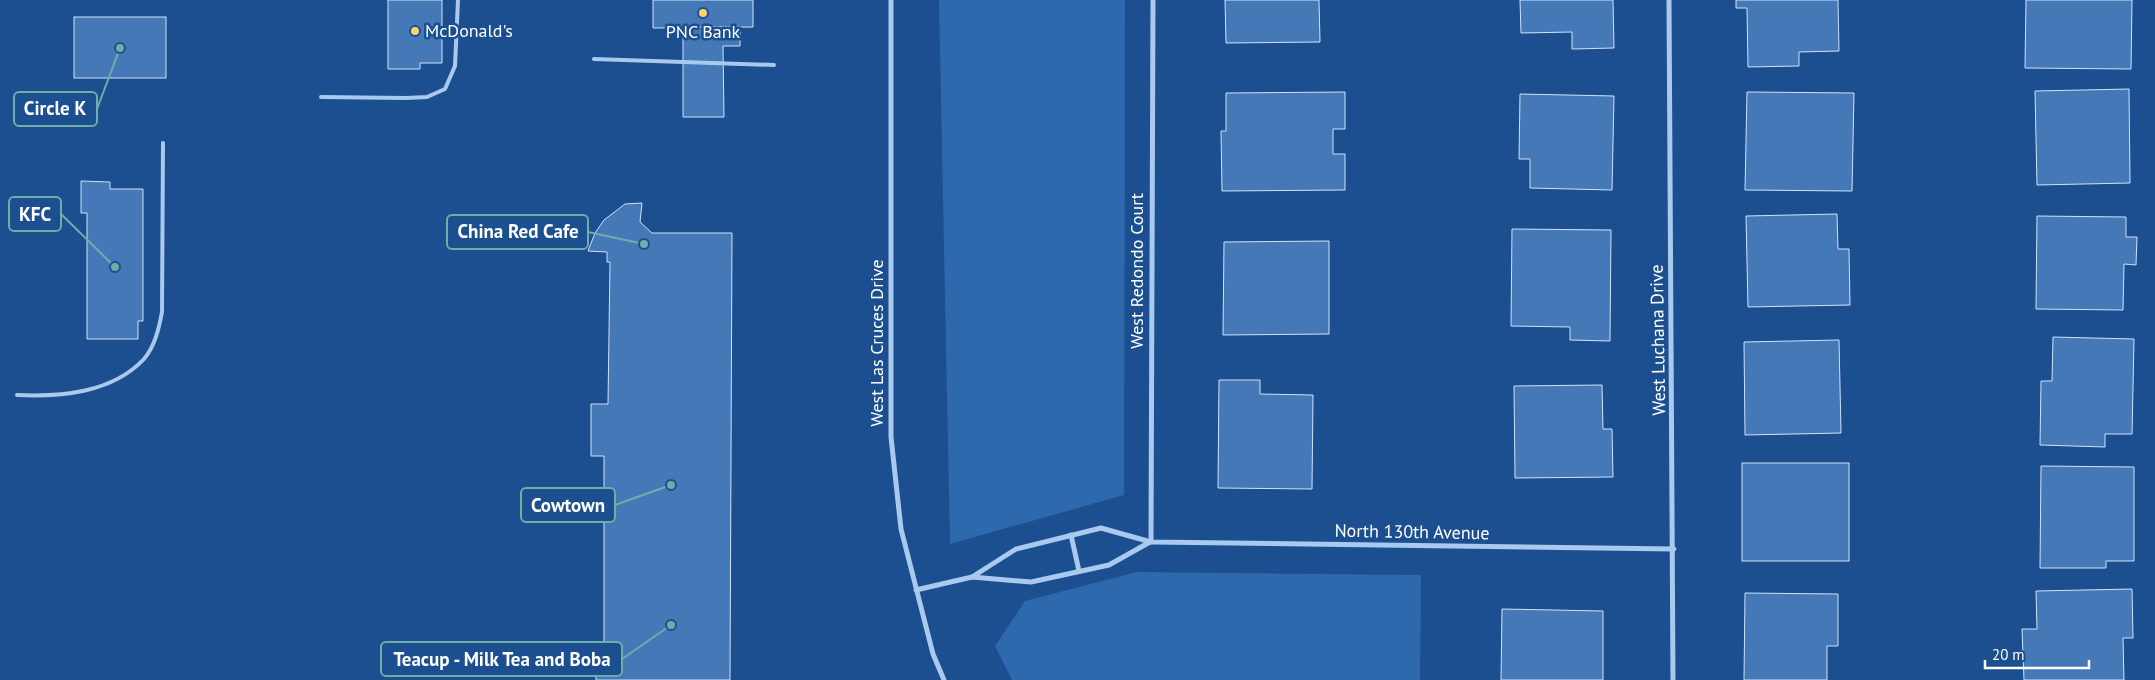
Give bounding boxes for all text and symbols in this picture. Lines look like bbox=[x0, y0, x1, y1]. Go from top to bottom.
marker: PNC Bank bbox=[697, 7, 709, 19]
place label: McDonald's bbox=[425, 19, 513, 42]
place label: PNC Bank bbox=[666, 20, 741, 43]
marker: McDonald's bbox=[409, 25, 421, 37]
callout: Circle K bbox=[14, 92, 97, 126]
text: Circle K bbox=[24, 96, 86, 120]
street label: West Redondo Court bbox=[1125, 193, 1148, 349]
callout: KFC bbox=[9, 197, 61, 231]
text: KFC bbox=[19, 202, 51, 226]
callout: China Red Cafe bbox=[447, 215, 588, 249]
text: China Red Cafe bbox=[457, 219, 579, 243]
street label: West Las Cruces Drive bbox=[865, 259, 888, 427]
street label: West Luchana Drive bbox=[1645, 264, 1670, 416]
callout: Cowtown bbox=[521, 488, 615, 522]
text: Cowtown bbox=[531, 493, 605, 517]
street label: North 130th Avenue bbox=[1334, 519, 1490, 544]
scale bar bbox=[1985, 638, 2089, 670]
callout: Teacup - Milk Tea and Boba bbox=[381, 642, 622, 676]
text: 20 m bbox=[1992, 645, 2025, 664]
text: Teacup - Milk Tea and Boba bbox=[393, 647, 611, 671]

